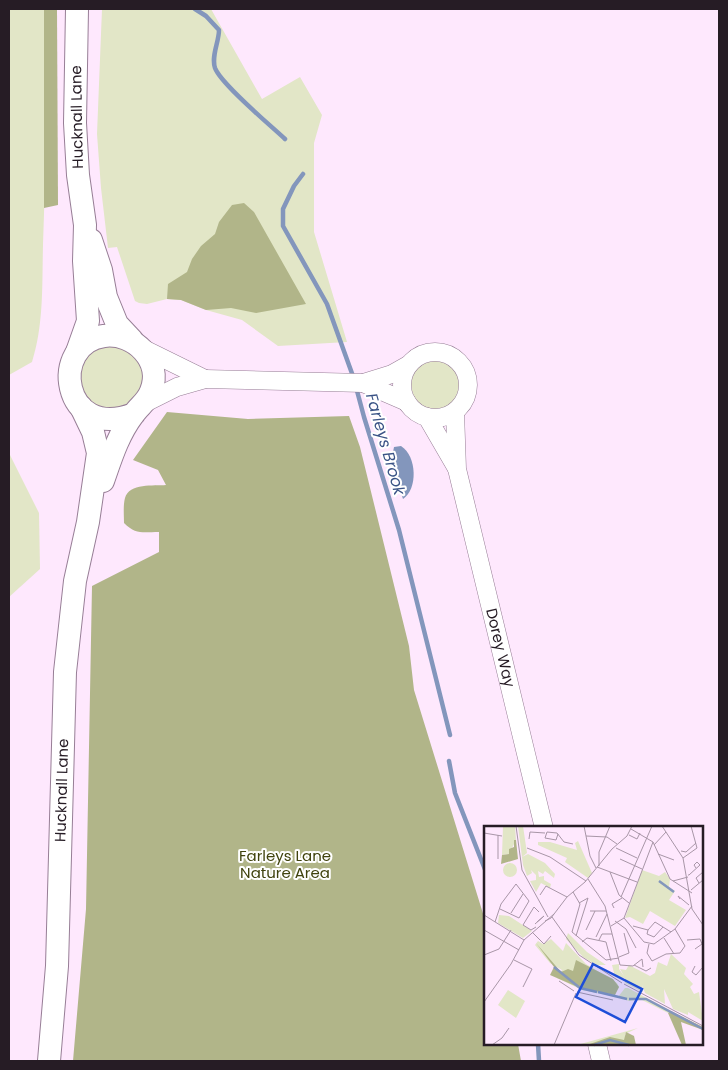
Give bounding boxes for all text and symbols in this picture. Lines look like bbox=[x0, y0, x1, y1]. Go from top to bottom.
street label: Hucknall Lane bbox=[65, 65, 88, 169]
water label: Farleys Brook bbox=[360, 390, 411, 499]
street label: Dorey Way bbox=[481, 606, 521, 690]
street label: Hucknall Lane bbox=[49, 738, 73, 842]
inset map bbox=[484, 826, 703, 1045]
park label: Farleys Lane Nature Area bbox=[239, 845, 331, 883]

